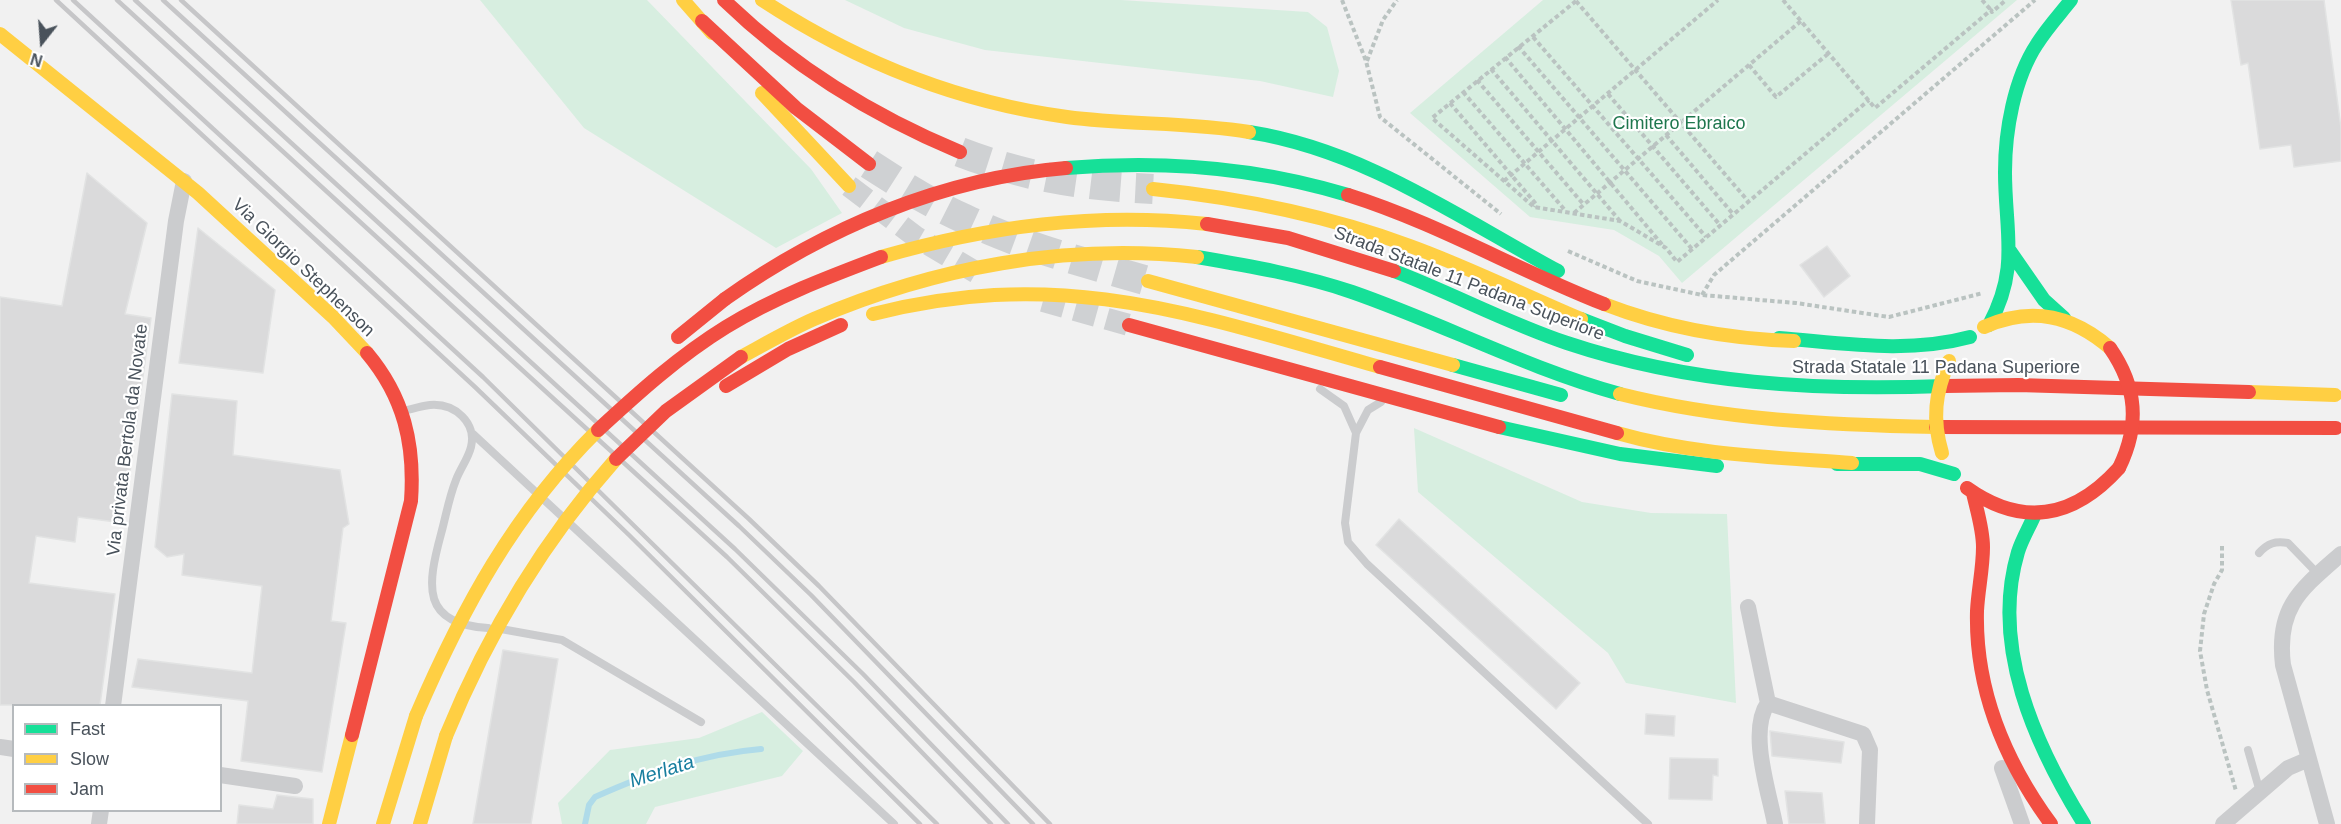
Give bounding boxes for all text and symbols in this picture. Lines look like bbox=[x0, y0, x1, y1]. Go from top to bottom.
north arrow bbox=[12, 12, 72, 72]
text: N bbox=[29, 50, 45, 70]
park label: Cimitero Ebraico bbox=[1612, 113, 1746, 135]
street label: Via Giorgio Stephenson bbox=[227, 194, 379, 342]
street label: Strada Statale 11 Padana Superiore bbox=[1331, 222, 1607, 346]
street label: Via privata Bertola da Novate bbox=[103, 323, 153, 557]
street label: Strada Statale 11 Padana Superiore bbox=[1792, 357, 2080, 379]
legend bbox=[12, 704, 222, 812]
text: Fast bbox=[70, 719, 105, 739]
text: Slow bbox=[70, 749, 109, 769]
water label: Merlata bbox=[627, 750, 697, 794]
text: Jam bbox=[70, 779, 104, 799]

